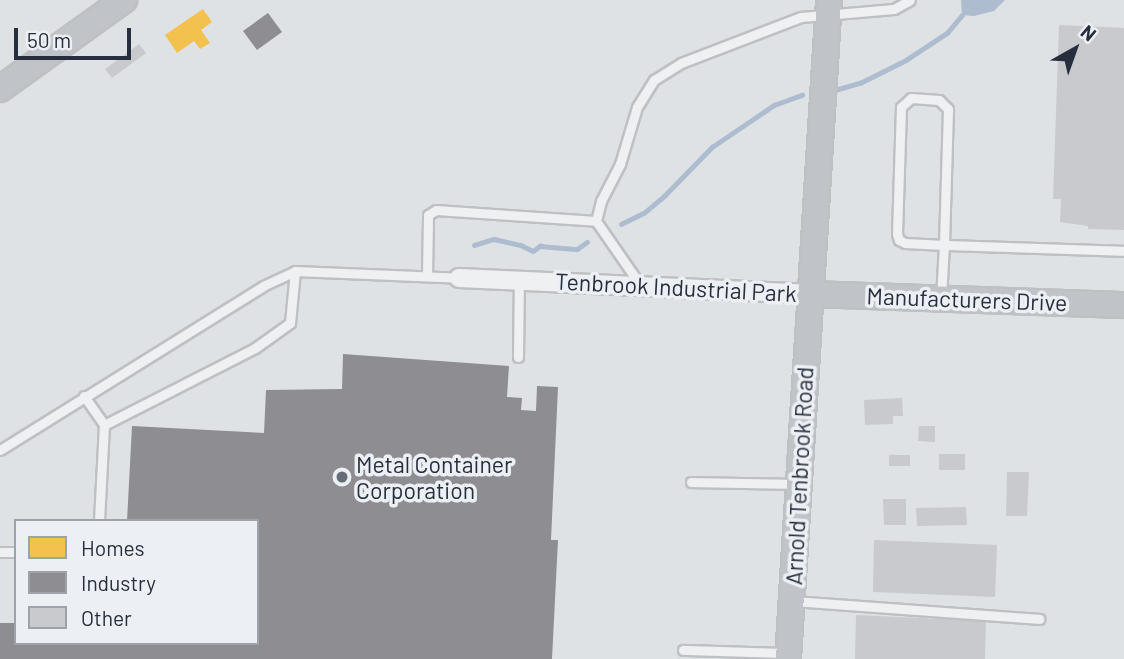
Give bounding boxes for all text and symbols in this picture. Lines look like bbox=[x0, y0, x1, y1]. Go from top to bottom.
scale bar bbox=[18, 14, 135, 58]
north arrow bbox=[1040, 14, 1110, 84]
text: N bbox=[1077, 20, 1101, 45]
text: 50 m bbox=[27, 27, 71, 52]
street label: Tenbrook Industrial Park bbox=[555, 267, 797, 307]
street label: Manufacturers Drive bbox=[866, 282, 1068, 316]
street label: Arnold Tenbrook Road bbox=[780, 366, 818, 586]
place label: Metal Container Corporation bbox=[356, 450, 512, 504]
marker: Metal Container Corporation bbox=[334, 469, 350, 485]
legend bbox=[14, 519, 259, 645]
text: Homes bbox=[81, 535, 145, 560]
text: Industry bbox=[81, 570, 156, 595]
text: Other bbox=[81, 605, 132, 630]

